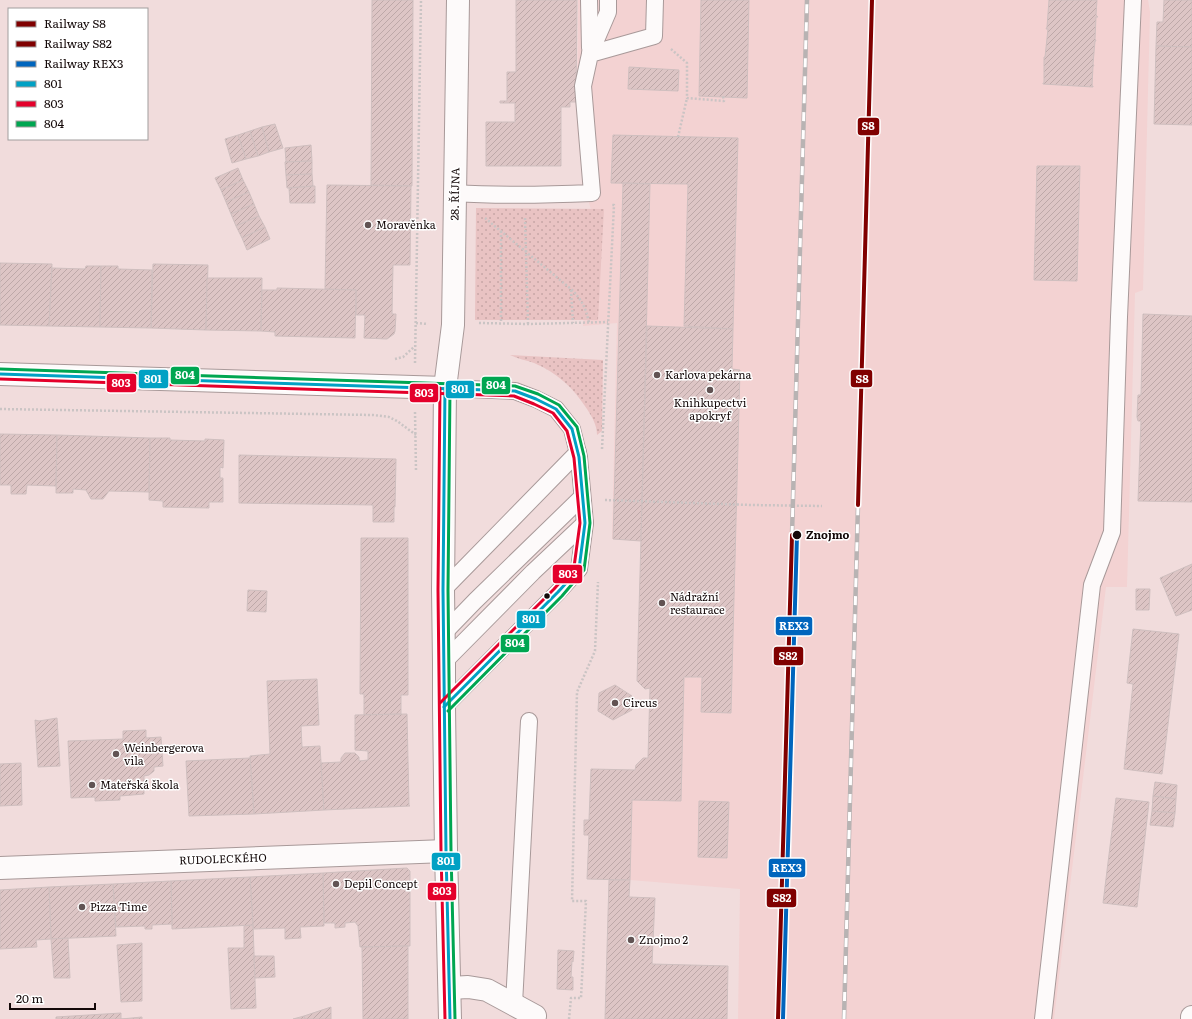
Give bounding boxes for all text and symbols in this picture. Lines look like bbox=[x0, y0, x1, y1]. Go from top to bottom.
legend bbox=[8, 8, 148, 140]
text: Railway S8 bbox=[44, 14, 106, 32]
text: Railway S82 bbox=[44, 34, 112, 52]
text: Railway REX3 bbox=[44, 54, 123, 72]
text: 801 bbox=[44, 74, 63, 92]
text: 803 bbox=[44, 94, 64, 112]
text: 804 bbox=[44, 114, 65, 132]
line badge: S8 bbox=[857, 117, 880, 136]
text: S8 bbox=[861, 117, 875, 133]
street label: 28. ŘÍJNA bbox=[446, 167, 462, 221]
place label: Moravěnka bbox=[376, 216, 436, 232]
marker: Moravěnka bbox=[363, 220, 373, 230]
line badge: 804 bbox=[170, 366, 200, 385]
text: 804 bbox=[175, 366, 195, 382]
place label: Karlova pekárna bbox=[665, 366, 752, 382]
line badge: 801 bbox=[138, 369, 169, 389]
line badge: S8 bbox=[850, 369, 873, 388]
text: 801 bbox=[144, 370, 162, 386]
marker: Karlova pekárna bbox=[652, 370, 662, 380]
text: S8 bbox=[855, 370, 869, 386]
line badge: 803 bbox=[106, 373, 137, 393]
text: 803 bbox=[111, 374, 131, 390]
line badge: 804 bbox=[481, 376, 511, 395]
text: 804 bbox=[486, 376, 506, 392]
line badge: 801 bbox=[445, 380, 475, 399]
text: 801 bbox=[451, 380, 469, 396]
line badge: 803 bbox=[409, 383, 439, 403]
text: 803 bbox=[414, 384, 434, 400]
marker: Knihkupectvi apokryf bbox=[705, 385, 715, 395]
place label: Knihkupectvi apokryf bbox=[674, 394, 747, 423]
place label: Znojmo bbox=[806, 526, 850, 542]
marker: Znojmo bbox=[791, 529, 803, 541]
line badge: 803 bbox=[552, 564, 583, 584]
text: 803 bbox=[558, 565, 578, 581]
place label: Nádražní restaurace bbox=[670, 588, 725, 617]
unlabelled marker bbox=[542, 591, 552, 601]
marker: Nádražní restaurace bbox=[657, 598, 667, 608]
line badge: 801 bbox=[516, 610, 546, 629]
text: 801 bbox=[522, 610, 540, 626]
line badge: REX3 bbox=[775, 616, 813, 636]
text: REX3 bbox=[779, 617, 809, 633]
line badge: 804 bbox=[500, 634, 530, 653]
text: 804 bbox=[505, 634, 525, 650]
line badge: S82 bbox=[773, 646, 804, 666]
text: S82 bbox=[778, 647, 798, 663]
place label: Circus bbox=[623, 694, 657, 710]
marker: Circus bbox=[610, 698, 620, 708]
place label: Weinbergerova vila bbox=[124, 739, 204, 768]
marker: Weinbergerova vila bbox=[111, 749, 121, 759]
place label: Mateřská škola bbox=[100, 776, 179, 792]
marker: Mateřská škola bbox=[87, 780, 97, 790]
street label: RUDOLECKÉHO bbox=[179, 848, 267, 868]
line badge: 801 bbox=[431, 852, 461, 871]
text: 801 bbox=[437, 852, 455, 868]
line badge: REX3 bbox=[768, 858, 806, 878]
text: REX3 bbox=[772, 859, 802, 875]
place label: Depil Concept bbox=[344, 875, 418, 891]
marker: Depil Concept bbox=[331, 879, 341, 889]
line badge: 803 bbox=[427, 882, 457, 901]
text: 803 bbox=[432, 882, 452, 898]
line badge: S82 bbox=[766, 888, 797, 908]
text: S82 bbox=[772, 889, 792, 905]
place label: Pizza Time bbox=[90, 898, 147, 914]
marker: Pizza Time bbox=[77, 902, 87, 912]
place label: Znojmo 2 bbox=[639, 931, 689, 947]
marker: Znojmo 2 bbox=[626, 935, 636, 945]
scale bar bbox=[10, 985, 95, 1011]
text: 20 m bbox=[16, 989, 43, 1007]

